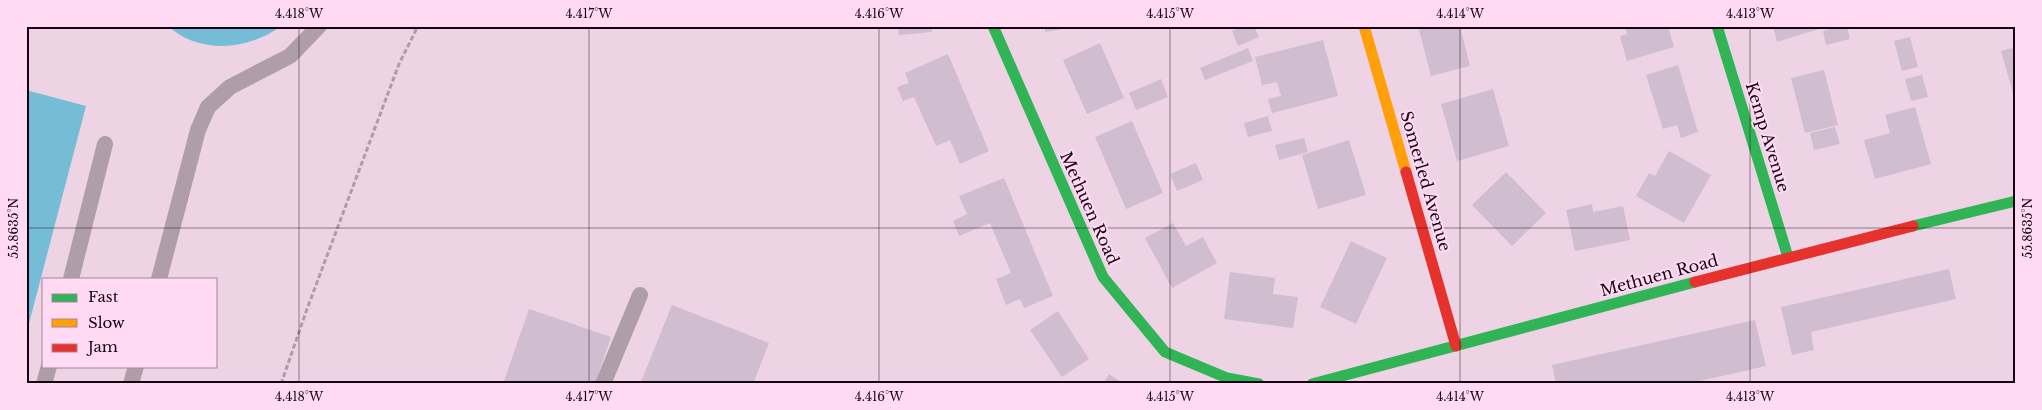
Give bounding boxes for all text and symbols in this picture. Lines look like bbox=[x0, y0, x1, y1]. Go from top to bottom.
text: 4.418°W bbox=[275, 6, 324, 21]
text: 4.417°W bbox=[566, 6, 613, 21]
text: 4.416°W bbox=[855, 6, 904, 21]
text: 4.415°W bbox=[1146, 6, 1195, 21]
text: 4.414°W bbox=[1436, 6, 1485, 21]
text: 4.413°W bbox=[1726, 6, 1775, 21]
street label: Kemp Avenue bbox=[1742, 79, 1794, 195]
street label: Somerled Avenue bbox=[1396, 109, 1456, 253]
street label: Methuen Road bbox=[1056, 148, 1124, 268]
text: 55.8635°N bbox=[6, 197, 21, 258]
text: 55.8635°N bbox=[2020, 197, 2035, 258]
street label: Methuen Road bbox=[1598, 250, 1720, 300]
legend bbox=[42, 278, 218, 368]
text: Fast bbox=[88, 287, 119, 306]
text: Slow bbox=[88, 313, 125, 332]
text: Jam bbox=[86, 337, 118, 356]
text: 4.418°W bbox=[275, 389, 324, 404]
text: 4.417°W bbox=[566, 389, 613, 404]
text: 4.416°W bbox=[855, 389, 904, 404]
text: 4.415°W bbox=[1146, 389, 1195, 404]
text: 4.414°W bbox=[1436, 389, 1485, 404]
text: 4.413°W bbox=[1726, 389, 1775, 404]

